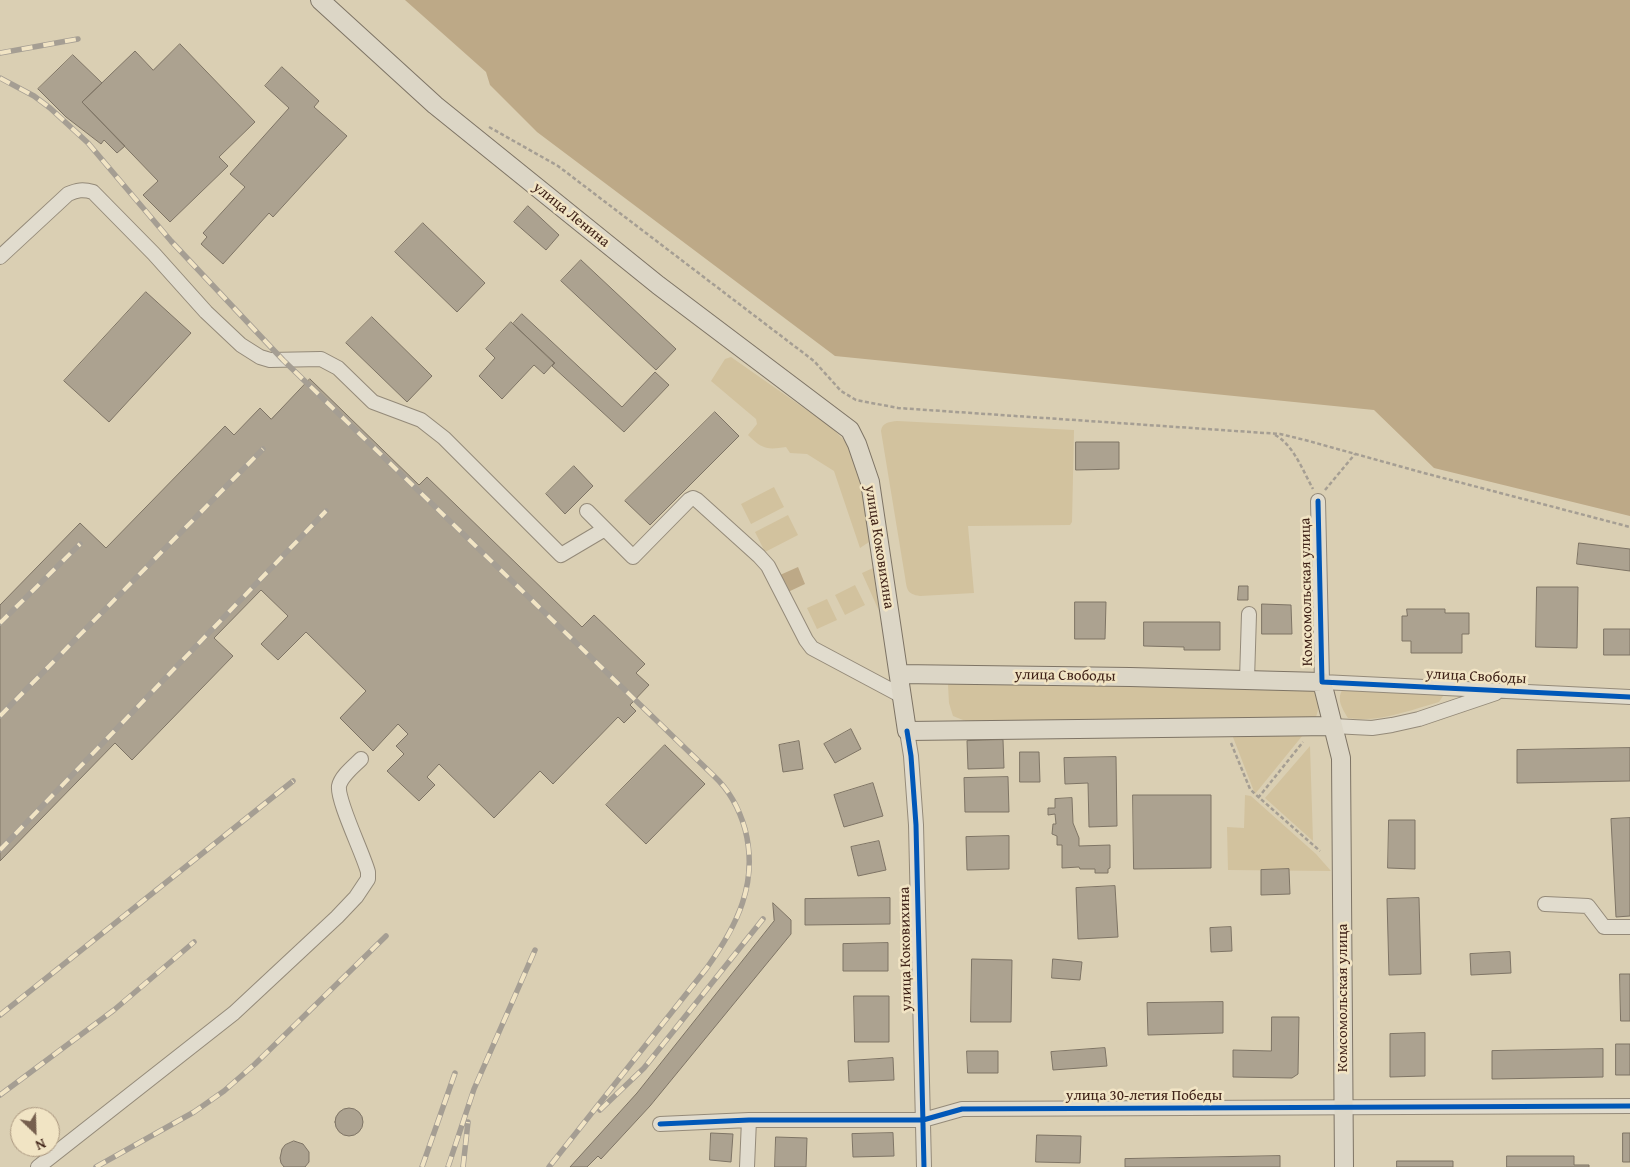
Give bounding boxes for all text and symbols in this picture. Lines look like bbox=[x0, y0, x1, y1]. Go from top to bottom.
street label: улица Ленина bbox=[529, 178, 613, 252]
street label: улица Коковихина bbox=[860, 484, 898, 610]
street label: Комсомольская улица bbox=[1297, 518, 1317, 666]
street label: улица Свободы bbox=[1425, 665, 1527, 689]
street label: улица Свободы bbox=[1014, 666, 1116, 686]
street label: улица Коковихина bbox=[896, 886, 916, 1012]
street label: Комсомольская улица bbox=[1334, 924, 1352, 1072]
street label: улица 30-летия Победы bbox=[1066, 1087, 1222, 1105]
north arrow bbox=[10, 1107, 60, 1157]
text: N bbox=[32, 1134, 49, 1156]

